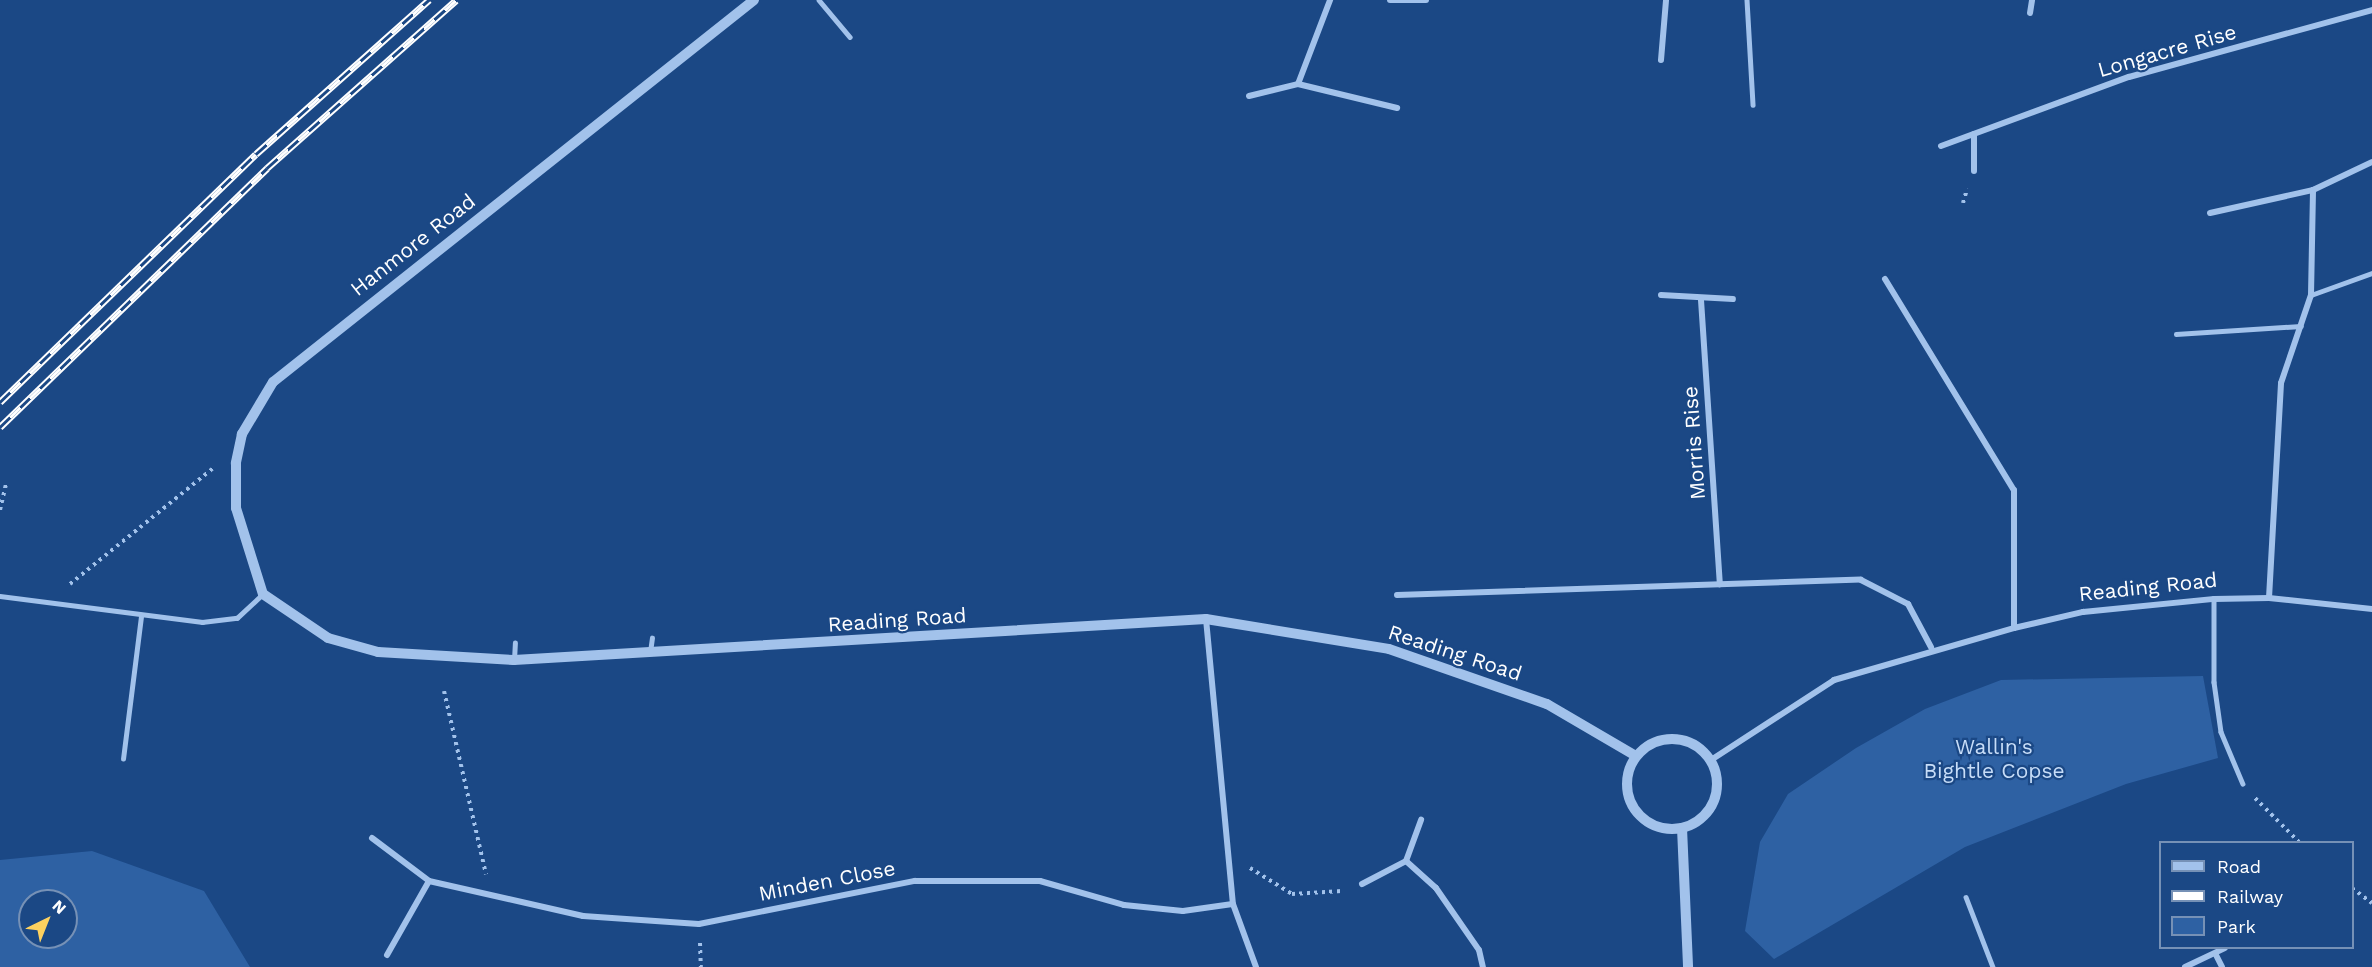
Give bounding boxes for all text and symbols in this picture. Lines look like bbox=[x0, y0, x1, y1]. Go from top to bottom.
street label: Longacre Rise bbox=[2095, 19, 2239, 83]
street label: Hanmore Road bbox=[346, 188, 480, 302]
street label: Morris Rise bbox=[1677, 385, 1711, 501]
street label: Reading Road bbox=[2078, 567, 2218, 607]
street label: Reading Road bbox=[827, 603, 967, 637]
street label: Reading Road bbox=[1385, 620, 1525, 686]
park label: Wallin's Bightle Copse bbox=[1923, 734, 2065, 784]
legend bbox=[2159, 841, 2354, 949]
street label: Minden Close bbox=[757, 855, 897, 907]
text: Road bbox=[2217, 856, 2261, 877]
text: Railway bbox=[2217, 886, 2283, 907]
north arrow bbox=[18, 889, 78, 949]
text: N bbox=[48, 896, 70, 918]
text: Park bbox=[2217, 916, 2256, 937]

